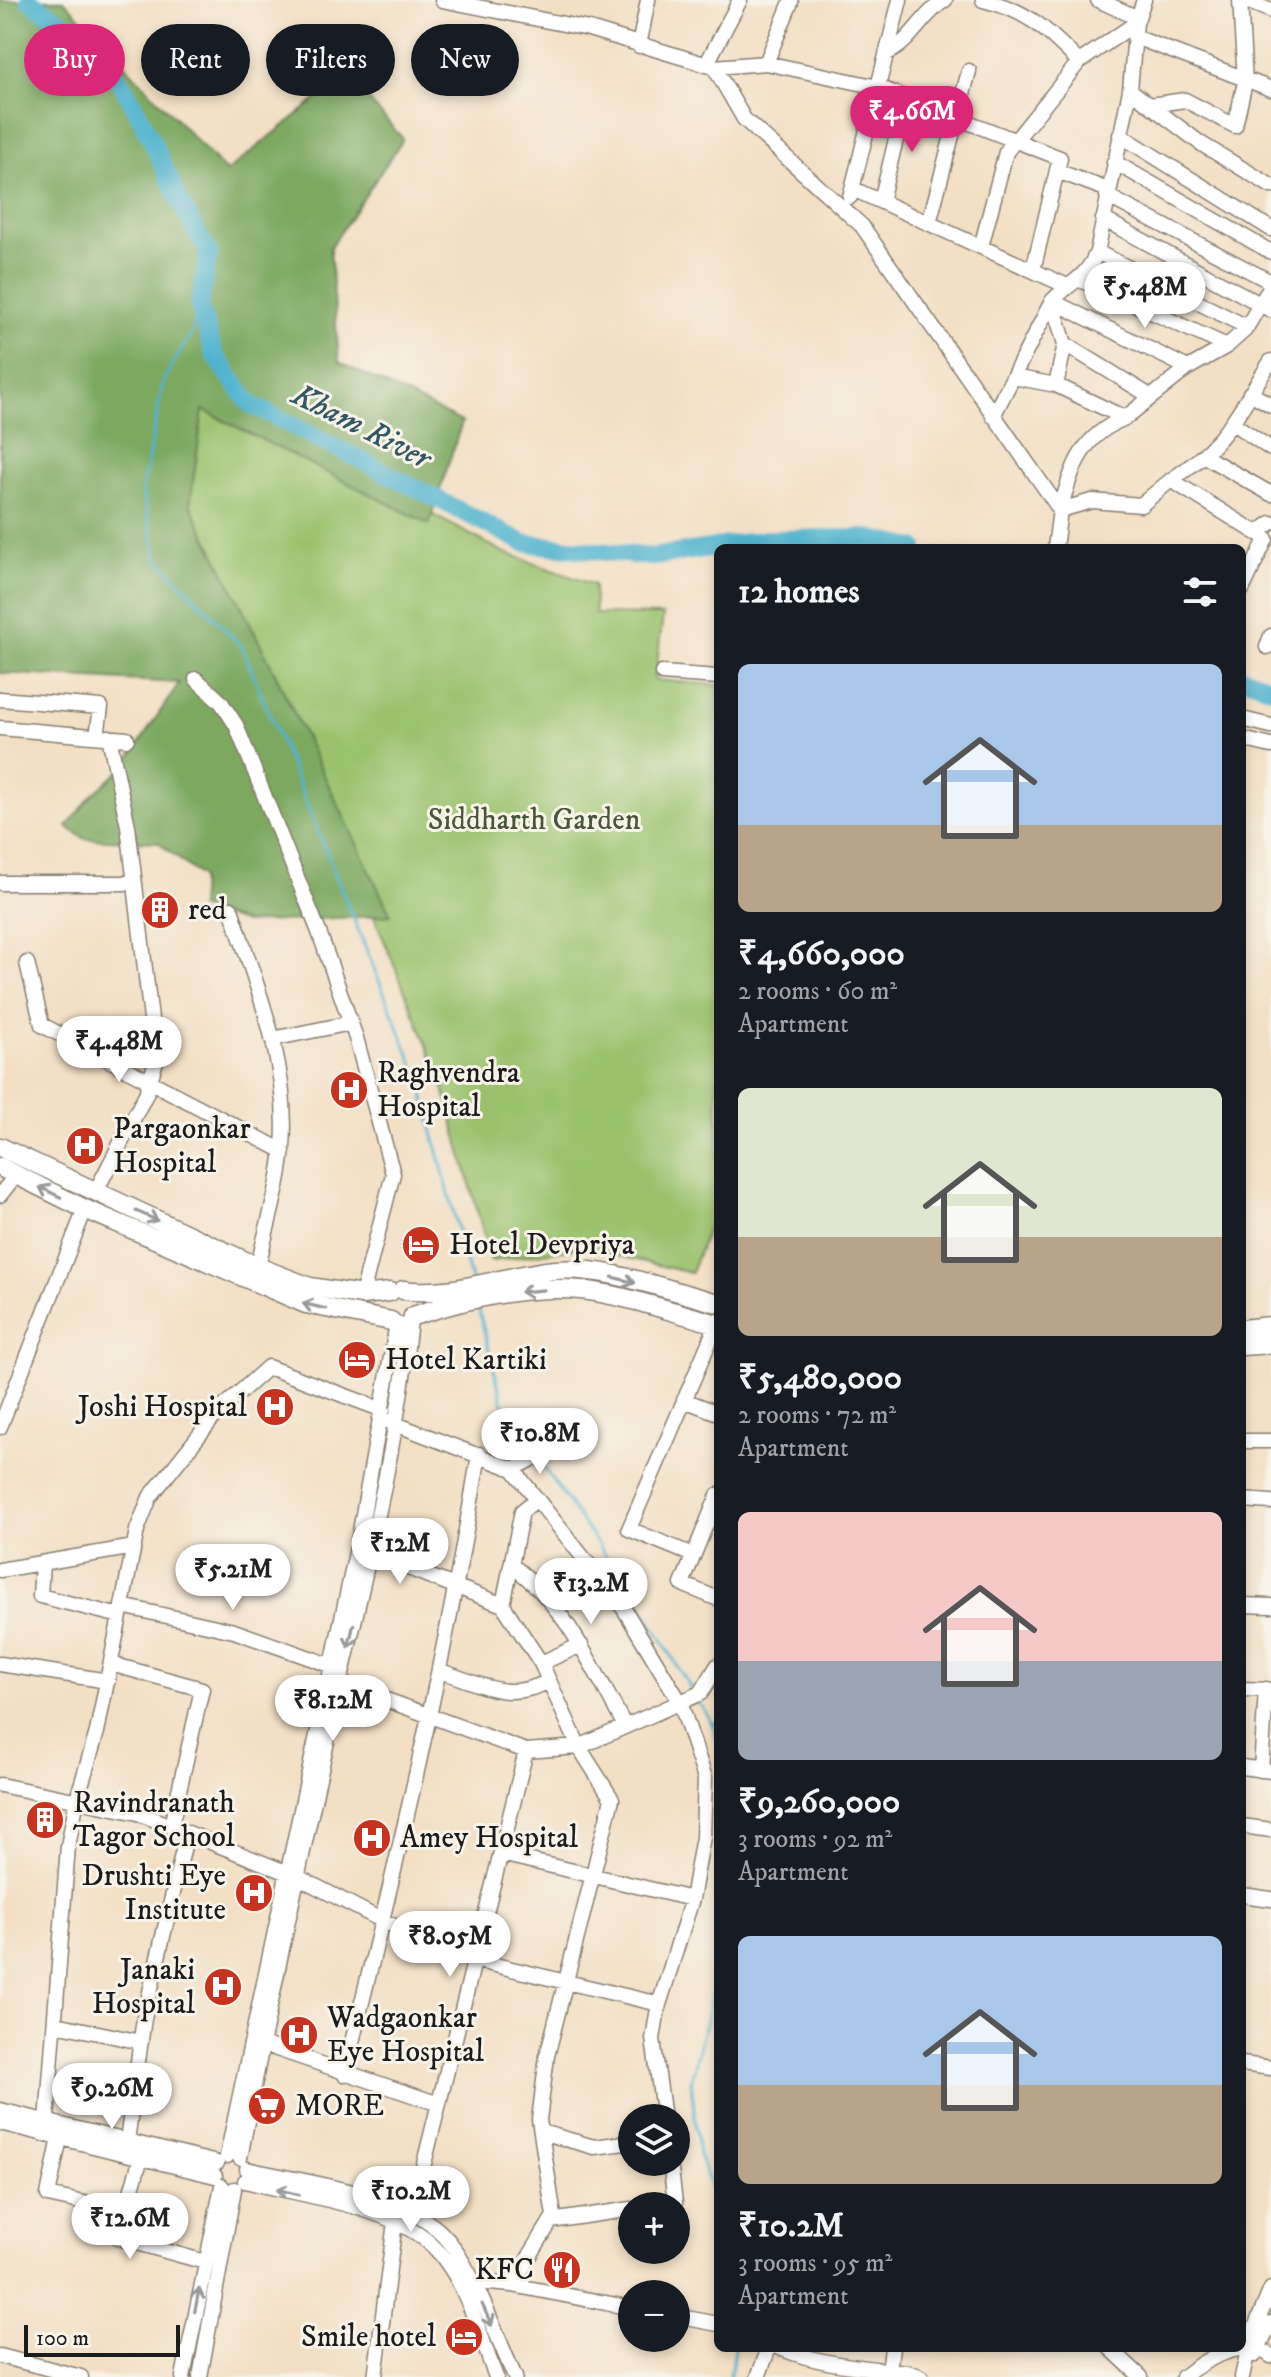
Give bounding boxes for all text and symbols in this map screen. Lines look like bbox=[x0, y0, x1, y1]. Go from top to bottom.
chip: Buy bbox=[24, 24, 125, 96]
chip: Rent bbox=[141, 24, 250, 96]
chip: Filters bbox=[266, 24, 395, 96]
chip: New bbox=[411, 24, 519, 96]
pin: ₹4.66M bbox=[847, 86, 977, 154]
text: ₹4.66M bbox=[868, 95, 956, 128]
pin: ₹5.48M bbox=[1080, 262, 1210, 330]
text: ₹5.48M bbox=[1102, 271, 1188, 304]
water label: Kham River bbox=[284, 375, 439, 480]
icon: filters bbox=[1178, 570, 1222, 614]
text: 12 homes bbox=[738, 571, 860, 613]
icon: home bbox=[908, 716, 1052, 860]
park label: Siddharth Garden bbox=[428, 802, 641, 839]
building icon: red bbox=[139, 889, 181, 931]
place label: red bbox=[188, 892, 227, 929]
text: ₹4,660,000 bbox=[738, 933, 905, 975]
text: 2 rooms · 60 m² bbox=[738, 975, 897, 1008]
text: Apartment bbox=[738, 1008, 849, 1041]
pin: ₹4.48M bbox=[54, 1016, 184, 1084]
text: ₹4.48M bbox=[75, 1025, 163, 1058]
place label: Raghvendra Hospital bbox=[377, 1055, 520, 1126]
hospital icon: Raghvendra Hospital bbox=[328, 1069, 370, 1111]
place label: Pargaonkar Hospital bbox=[113, 1111, 251, 1182]
hospital icon: Pargaonkar Hospital bbox=[64, 1125, 106, 1167]
icon: home bbox=[908, 1140, 1052, 1284]
one-way arrow bbox=[39, 1184, 63, 1199]
one-way arrow bbox=[134, 1209, 158, 1224]
hotel icon: Hotel Devpriya bbox=[400, 1224, 442, 1266]
place label: Hotel Devpriya bbox=[449, 1227, 635, 1264]
one-way arrow bbox=[610, 1273, 636, 1288]
one-way arrow bbox=[519, 1284, 546, 1299]
one-way arrow bbox=[302, 1297, 328, 1312]
hotel icon: Hotel Kartiki bbox=[336, 1339, 378, 1381]
place label: Hotel Kartiki bbox=[385, 1342, 547, 1379]
text: ₹5,480,000 bbox=[738, 1357, 902, 1399]
hospital icon: Joshi Hospital bbox=[254, 1386, 296, 1428]
place label: Joshi Hospital bbox=[75, 1389, 247, 1426]
text: 2 rooms · 72 m² bbox=[738, 1399, 896, 1432]
pin: ₹10.8M bbox=[475, 1408, 605, 1476]
text: ₹10.8M bbox=[499, 1417, 581, 1450]
text: Apartment bbox=[738, 1432, 849, 1465]
pin: ₹12M bbox=[353, 1518, 447, 1586]
text: ₹12M bbox=[370, 1527, 430, 1560]
pin: ₹5.21M bbox=[168, 1544, 298, 1612]
text: ₹5.21M bbox=[193, 1553, 273, 1586]
pin: ₹13.2M bbox=[526, 1558, 656, 1626]
icon: home bbox=[908, 1564, 1052, 1708]
text: ₹13.2M bbox=[553, 1567, 629, 1600]
one-way arrow bbox=[343, 1623, 358, 1648]
pin: ₹8.12M bbox=[268, 1675, 398, 1743]
text: ₹8.12M bbox=[293, 1684, 373, 1717]
text: ₹9,260,000 bbox=[738, 1781, 900, 1823]
place label: Ravindranath Tagor School bbox=[73, 1785, 235, 1856]
building icon: Ravindranath Tagor School bbox=[24, 1799, 66, 1841]
hospital icon: Amey Hospital bbox=[351, 1817, 393, 1859]
place label: Amey Hospital bbox=[400, 1820, 578, 1857]
text: 3 rooms · 92 m² bbox=[738, 1823, 892, 1856]
text: Apartment bbox=[738, 1856, 849, 1889]
place label: Drushti Eye Institute bbox=[81, 1858, 226, 1929]
hospital icon: Drushti Eye Institute bbox=[233, 1872, 275, 1914]
pin: ₹8.05M bbox=[385, 1911, 515, 1979]
text: ₹8.05M bbox=[408, 1920, 492, 1953]
place label: Janaki Hospital bbox=[92, 1952, 195, 2023]
hospital icon: Janaki Hospital bbox=[202, 1966, 244, 2008]
icon: home bbox=[908, 1988, 1052, 2132]
place label: Wadgaonkar Eye Hospital bbox=[326, 2000, 484, 2071]
hospital icon: Wadgaonkar Eye Hospital bbox=[278, 2014, 320, 2056]
pin: ₹9.26M bbox=[47, 2063, 177, 2131]
text: ₹9.26M bbox=[70, 2072, 154, 2105]
supermarket icon: MORE bbox=[246, 2085, 288, 2127]
place label: MORE bbox=[295, 2088, 384, 2125]
map controls bbox=[618, 2104, 690, 2352]
button: layers bbox=[618, 2104, 690, 2176]
pin: ₹10.2M bbox=[346, 2166, 476, 2234]
text: ₹10.2M bbox=[370, 2175, 452, 2208]
one-way arrow bbox=[276, 2184, 302, 2199]
button: + bbox=[618, 2192, 690, 2264]
pin: ₹12.6M bbox=[65, 2193, 195, 2261]
text: ₹12.6M bbox=[89, 2202, 171, 2235]
text: ₹10.2M bbox=[738, 2205, 844, 2247]
text: 3 rooms · 95 m² bbox=[738, 2247, 893, 2280]
restaurant icon: KFC bbox=[541, 2249, 583, 2291]
place label: KFC bbox=[475, 2252, 534, 2289]
button: − bbox=[618, 2280, 690, 2352]
text: Apartment bbox=[738, 2280, 849, 2313]
one-way arrow bbox=[190, 2288, 205, 2313]
one-way arrow bbox=[481, 2302, 496, 2327]
hotel icon: Smile hotel bbox=[443, 2316, 485, 2358]
place label: Smile hotel bbox=[301, 2319, 436, 2356]
scale bar bbox=[24, 2321, 180, 2357]
text: 100 m bbox=[36, 2325, 89, 2352]

